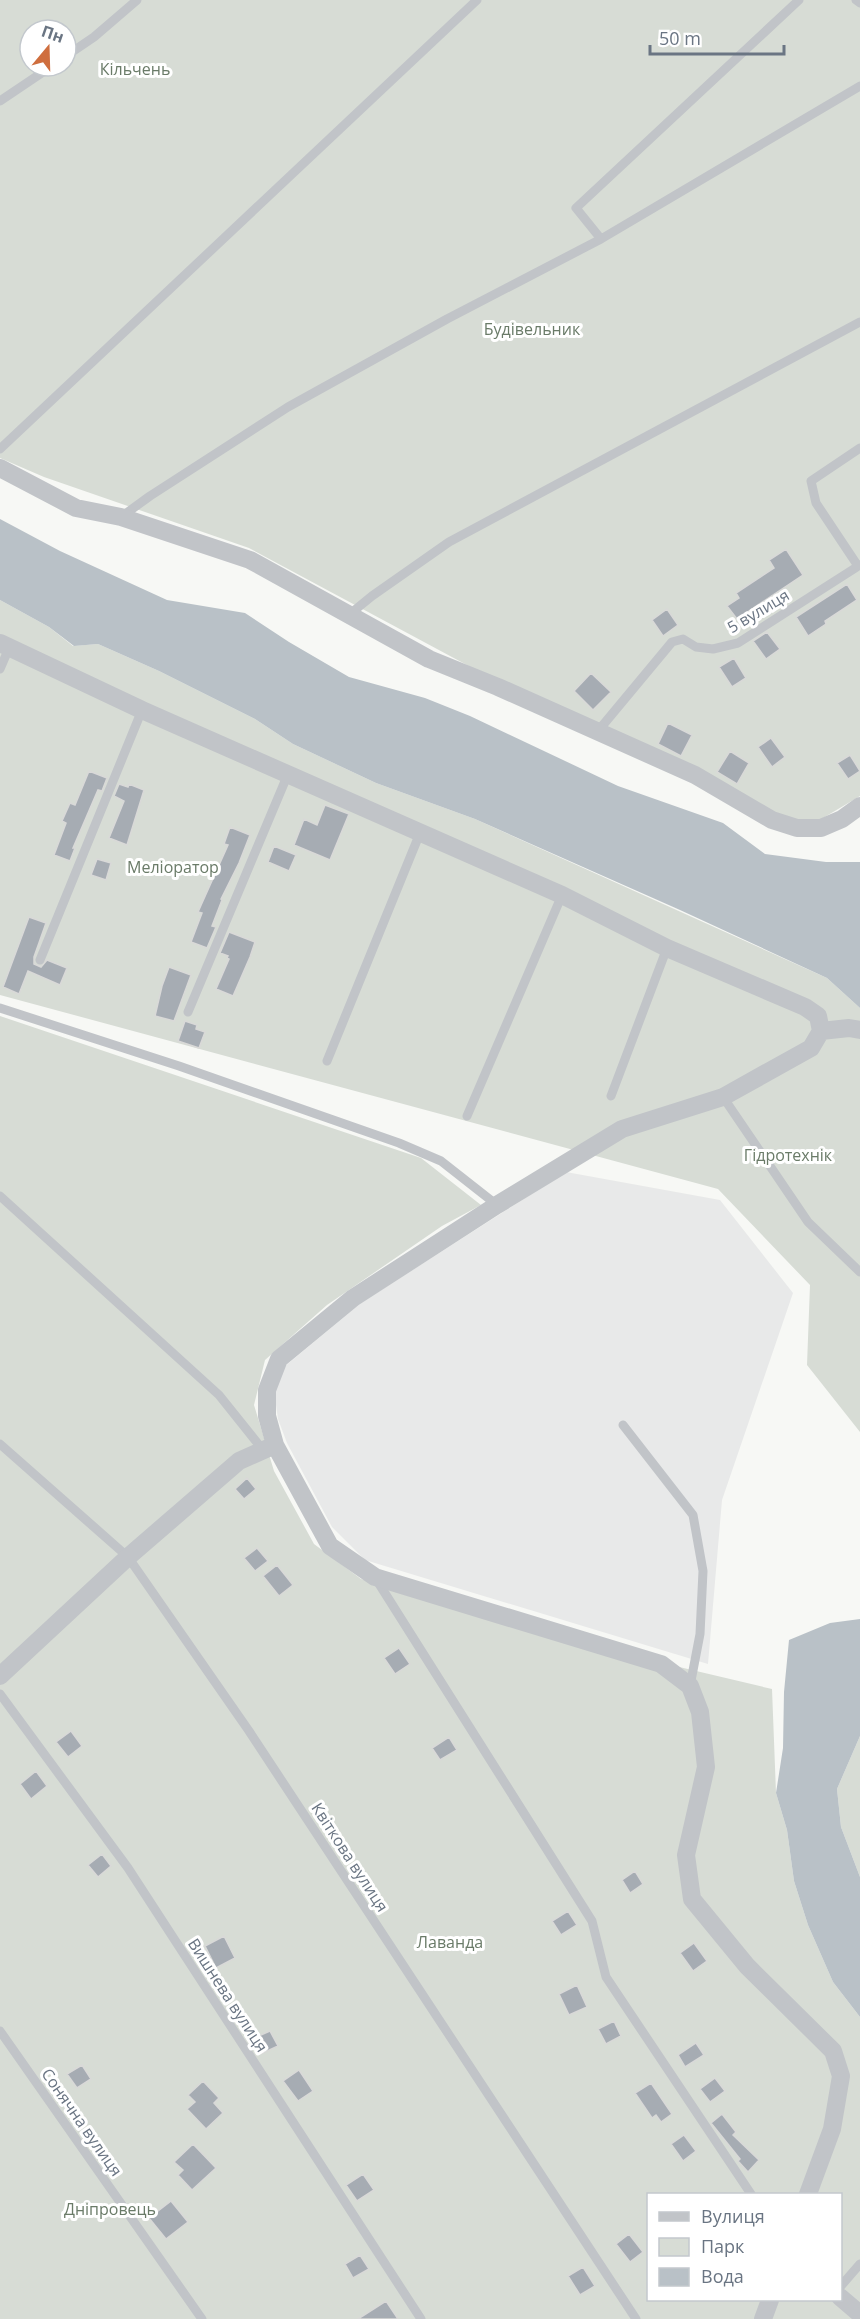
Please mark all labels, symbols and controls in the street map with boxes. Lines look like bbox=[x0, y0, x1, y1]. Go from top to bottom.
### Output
north arrow bbox=[18, 18, 78, 78]
scale bar bbox=[650, 18, 784, 56]
text: Пн bbox=[39, 20, 67, 48]
text: 50 m bbox=[659, 26, 701, 50]
park label: Кільчень bbox=[100, 58, 170, 80]
park label: Будівельник bbox=[484, 318, 581, 340]
street label: 5 вулиця bbox=[723, 584, 793, 638]
park label: Меліоратор bbox=[127, 856, 219, 878]
park label: Гідротехнік bbox=[744, 1144, 833, 1166]
street label: Квіткова вулиця bbox=[306, 1798, 394, 1916]
park label: Лаванда bbox=[417, 1931, 483, 1953]
street label: Вишнева вулиця bbox=[183, 1934, 273, 2056]
street label: Сонячна вулиця bbox=[37, 2064, 127, 2180]
legend bbox=[647, 2193, 842, 2301]
park label: Дніпровець bbox=[64, 2198, 156, 2220]
text: Вулиця bbox=[701, 2204, 765, 2228]
text: Парк bbox=[701, 2234, 745, 2258]
text: Вода bbox=[701, 2264, 744, 2288]

